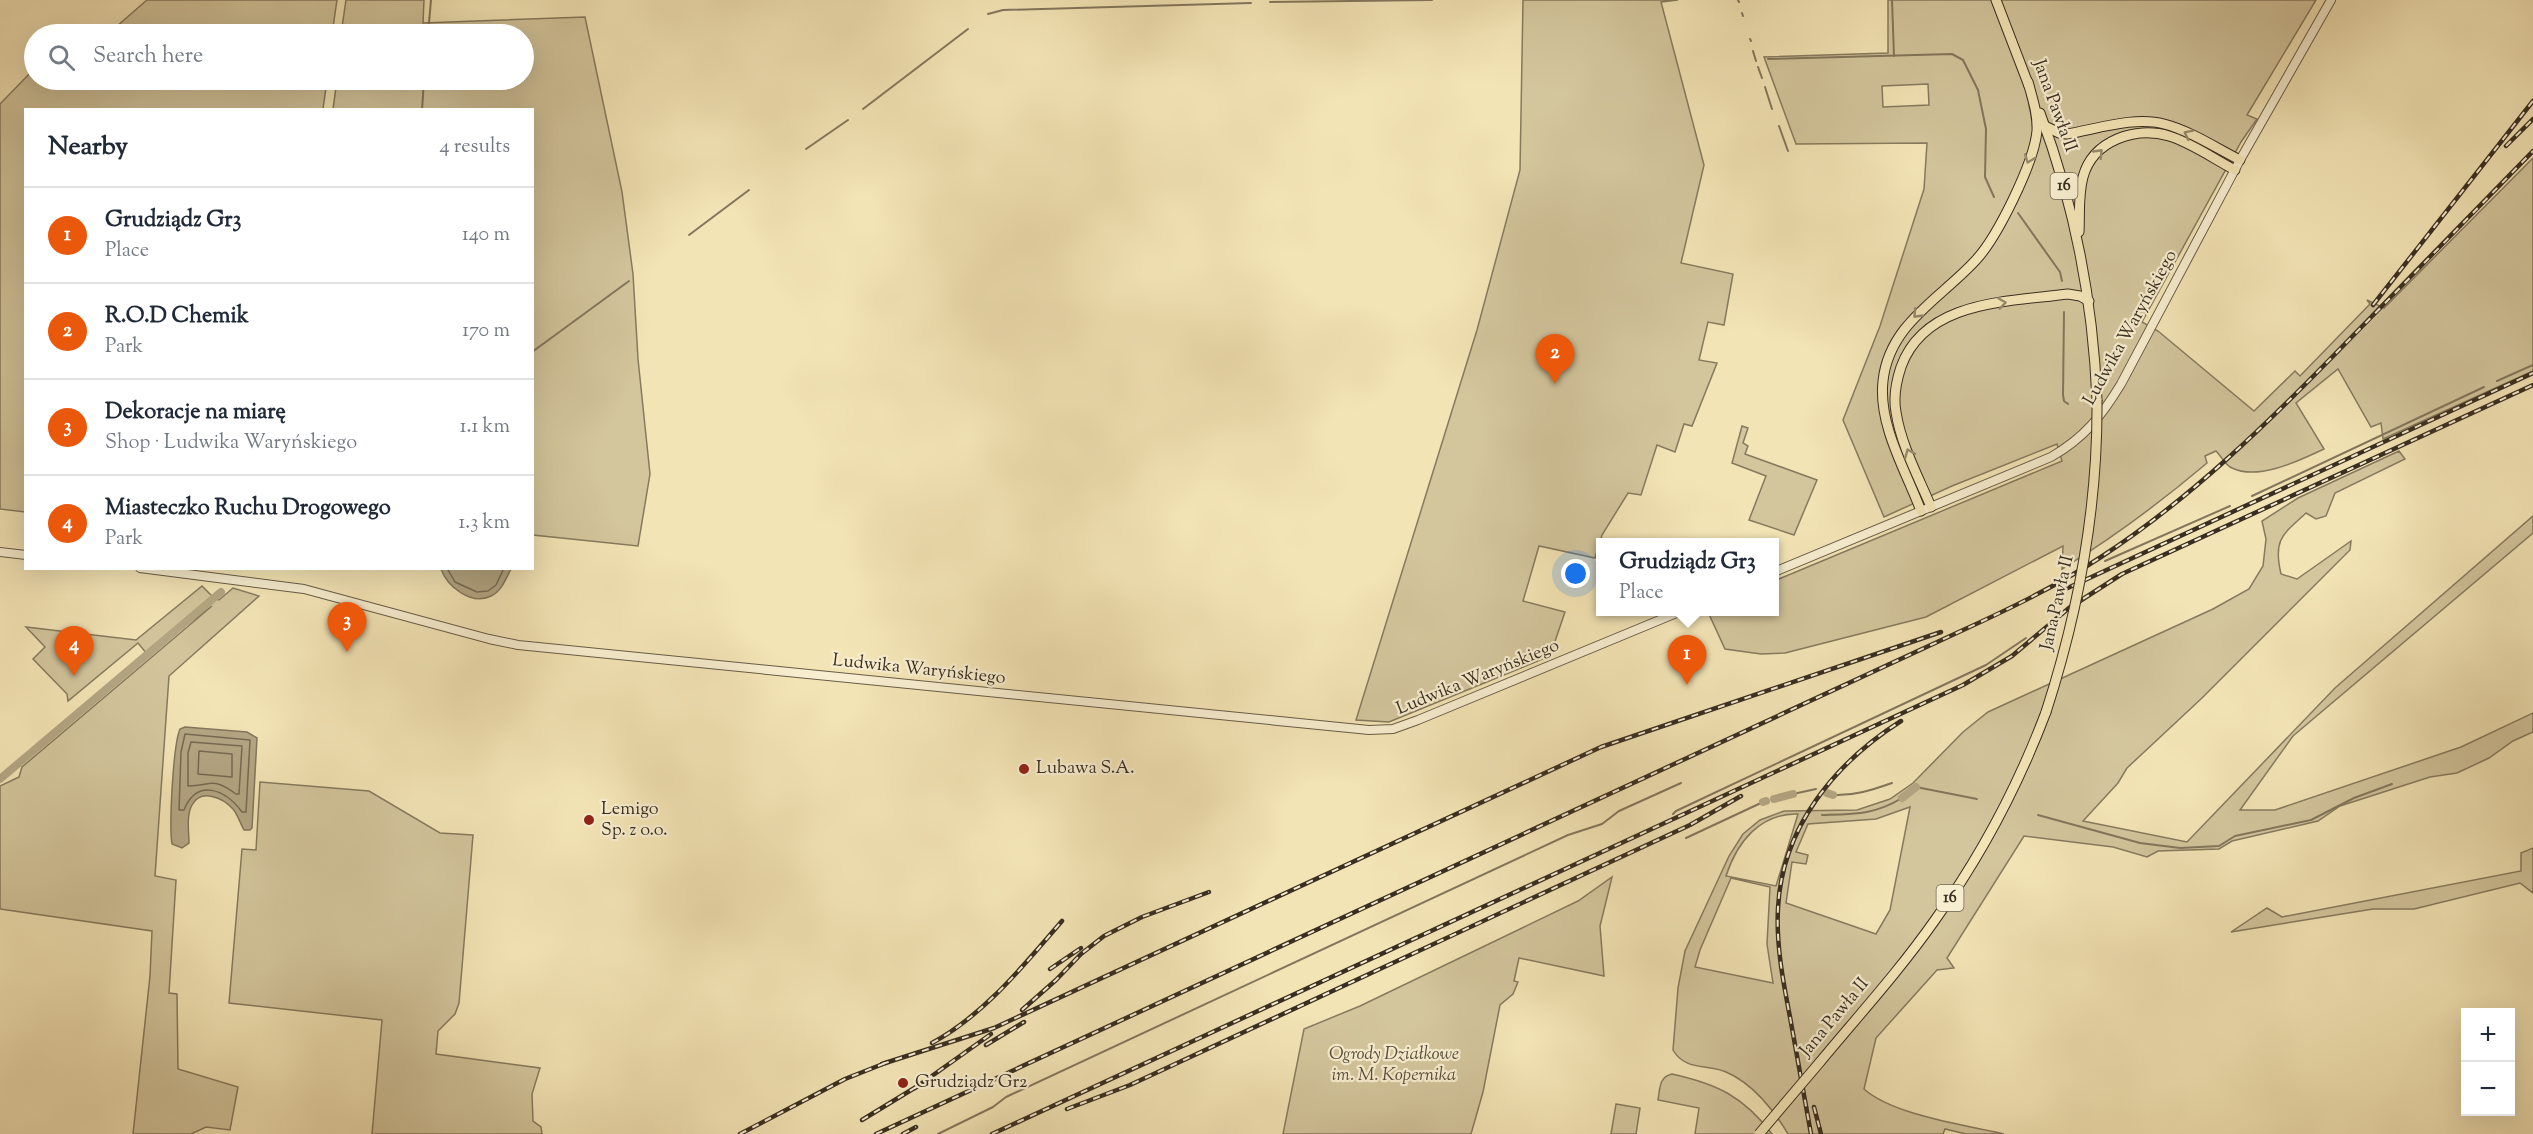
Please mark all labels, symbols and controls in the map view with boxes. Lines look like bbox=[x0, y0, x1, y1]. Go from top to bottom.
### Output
search box bbox=[24, 24, 534, 90]
icon: search bbox=[45, 41, 78, 74]
text: Search here bbox=[93, 41, 203, 73]
street label: Jana Pawła II bbox=[2025, 55, 2083, 156]
text: Nearby bbox=[48, 129, 128, 166]
one-way arrow bbox=[2184, 129, 2195, 141]
text: 4 results bbox=[439, 133, 510, 162]
one-way arrow bbox=[2091, 150, 2102, 161]
one-way arrow bbox=[2023, 153, 2036, 164]
road number: 16 bbox=[2050, 173, 2078, 199]
text: Grudziądz Gr3 bbox=[105, 205, 241, 237]
text: 1 bbox=[64, 221, 71, 250]
text: 140 m bbox=[462, 221, 510, 250]
text: Place bbox=[105, 237, 149, 266]
street label: Ludwika Waryńskiego bbox=[2077, 246, 2185, 410]
one-way arrow bbox=[1997, 298, 2007, 310]
text: R.O.D Chemik bbox=[105, 301, 249, 333]
one-way arrow bbox=[1913, 308, 1924, 318]
text: 2 bbox=[63, 317, 72, 346]
text: 170 m bbox=[462, 317, 510, 346]
text: Park bbox=[105, 333, 143, 362]
pin: 2 bbox=[1536, 334, 1574, 384]
text: Dekoracje na miarę bbox=[105, 397, 286, 429]
text: 3 bbox=[63, 413, 72, 442]
text: 1.1 km bbox=[460, 413, 510, 442]
text: Shop · Ludwika Waryńskiego bbox=[105, 429, 357, 458]
one-way arrow bbox=[1903, 448, 1916, 458]
text: Miasteczko Ruchu Drogowego bbox=[105, 493, 391, 525]
text: 4 bbox=[62, 509, 73, 538]
text: 1.3 km bbox=[458, 509, 510, 538]
text: Park bbox=[105, 525, 143, 554]
popup bbox=[1596, 538, 1779, 616]
text: Grudziądz Gr3 bbox=[1619, 547, 1756, 579]
street label: Jana Pawła II bbox=[2034, 553, 2082, 654]
your location bbox=[1561, 559, 1590, 588]
text: Place bbox=[1619, 579, 1664, 608]
pin: 3 bbox=[328, 602, 366, 652]
pin: 4 bbox=[54, 626, 94, 676]
street label: Ludwika Waryńskiego bbox=[1393, 633, 1564, 723]
pin: 1 bbox=[1668, 636, 1706, 685]
street label: Ludwika Waryńskiego bbox=[831, 648, 1007, 692]
place label: Lubawa S.A. bbox=[1036, 756, 1134, 782]
marker: Lubawa S.A. bbox=[1017, 762, 1031, 776]
place label: Lemigo Sp. z o.o. bbox=[601, 797, 668, 844]
marker: Lemigo Sp. z o.o. bbox=[582, 813, 596, 827]
road number: 16 bbox=[1936, 885, 1964, 911]
street label: Jana Pawła II bbox=[1793, 973, 1876, 1064]
map controls bbox=[2461, 1008, 2515, 1116]
button: + bbox=[2461, 1008, 2515, 1062]
park label: Ogrody Działkowe im. M. Kopernika bbox=[1329, 1042, 1459, 1089]
button: − bbox=[2461, 1062, 2515, 1116]
place label: Grudziądz Gr2 bbox=[915, 1070, 1028, 1096]
marker: Grudziądz Gr2 bbox=[896, 1076, 910, 1090]

